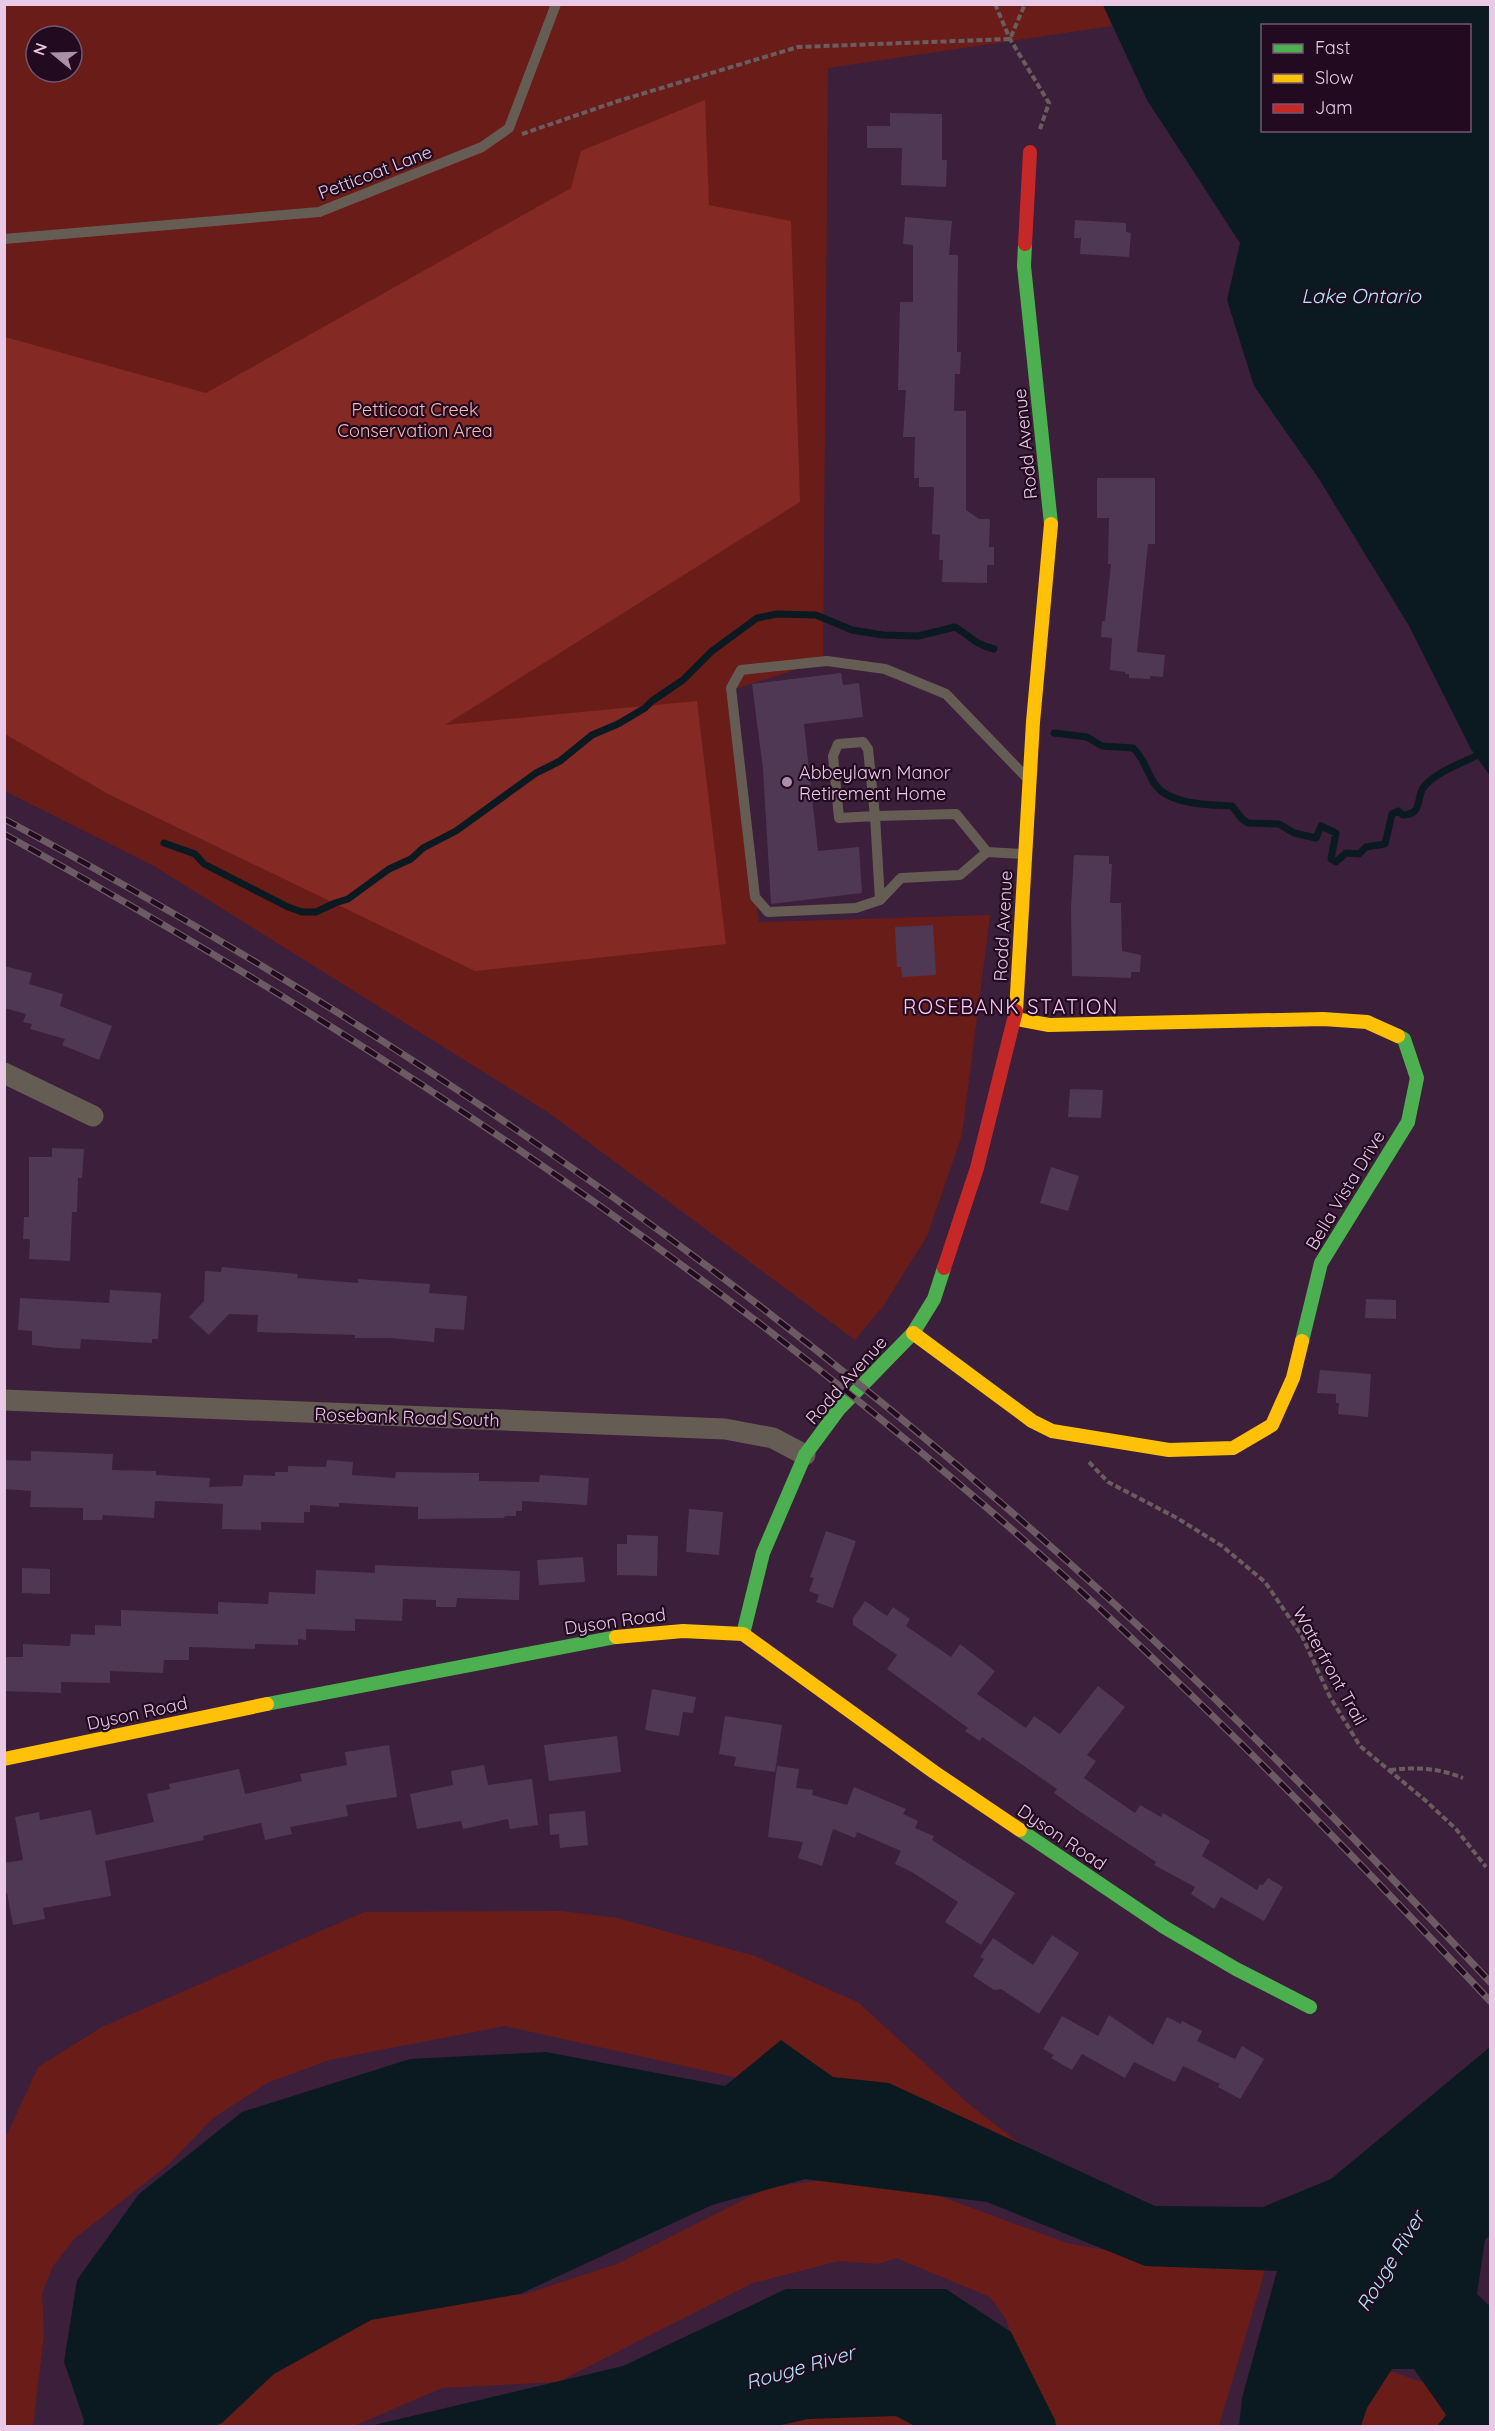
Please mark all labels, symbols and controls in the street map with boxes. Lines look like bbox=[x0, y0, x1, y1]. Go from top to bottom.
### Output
north arrow bbox=[24, 24, 84, 84]
legend bbox=[1261, 24, 1471, 132]
text: Fast bbox=[1315, 36, 1350, 59]
text: N bbox=[28, 40, 51, 58]
text: Slow bbox=[1315, 66, 1353, 89]
text: Jam bbox=[1315, 96, 1353, 119]
street label: Petticoat Lane bbox=[315, 140, 435, 204]
water label: Lake Ontario bbox=[1301, 283, 1422, 308]
street label: Rodd Avenue bbox=[1008, 388, 1042, 500]
park label: Petticoat Creek Conservation Area bbox=[337, 398, 493, 442]
place label: Abbeylawn Manor Retirement Home bbox=[799, 761, 951, 805]
marker: Abbeylawn Manor Retirement Home bbox=[780, 775, 794, 789]
street label: Rodd Avenue bbox=[989, 870, 1017, 982]
district label: ROSEBANK STATION bbox=[903, 994, 1119, 1019]
street label: Bella Vista Drive bbox=[1300, 1126, 1390, 1254]
street label: Rodd Avenue bbox=[800, 1331, 892, 1429]
street label: Rosebank Road South bbox=[314, 1402, 500, 1432]
street label: Dyson Road bbox=[563, 1602, 667, 1640]
street label: Waterfront Trail bbox=[1288, 1603, 1372, 1729]
street label: Dyson Road bbox=[85, 1691, 189, 1735]
street label: Dyson Road bbox=[1013, 1799, 1111, 1875]
water label: Rouge River bbox=[1350, 2204, 1431, 2316]
water label: Rouge River bbox=[742, 2339, 860, 2395]

